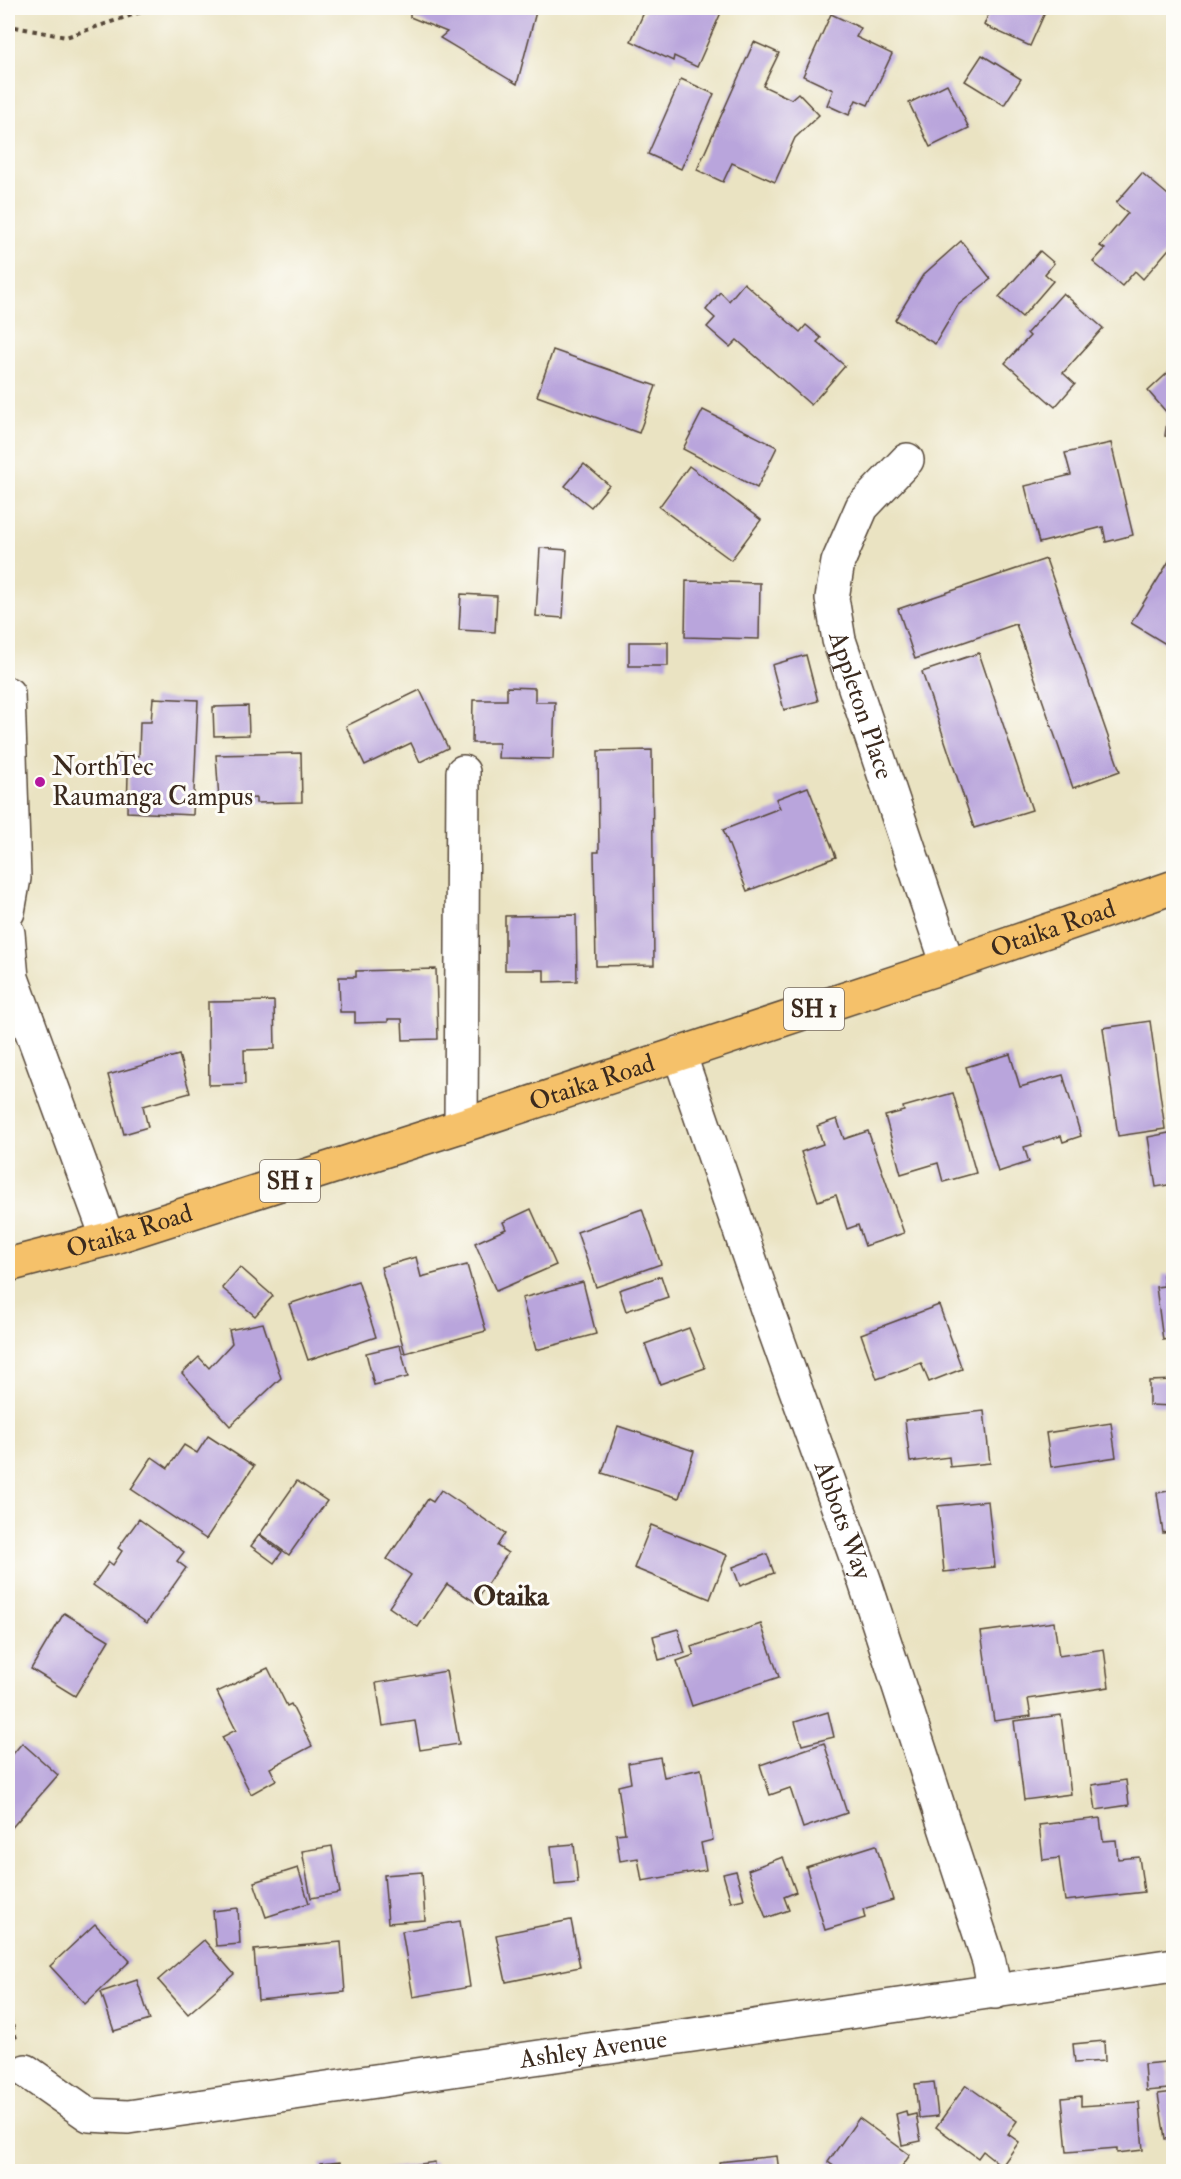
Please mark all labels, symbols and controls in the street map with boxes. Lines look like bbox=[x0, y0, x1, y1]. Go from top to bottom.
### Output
street label: Appleton Place bbox=[821, 626, 901, 783]
place label: NorthTec Raumanga Campus bbox=[52, 751, 253, 814]
marker: NorthTec Raumanga Campus bbox=[33, 775, 47, 789]
street label: Otaika Road bbox=[986, 892, 1120, 965]
road number: SH 1 bbox=[784, 988, 844, 1030]
street label: Otaika Road bbox=[525, 1047, 659, 1118]
road number: SH 1 bbox=[260, 1160, 320, 1202]
street label: Otaika Road bbox=[63, 1197, 197, 1265]
street label: Abbots Way bbox=[806, 1456, 879, 1584]
district label: Otaika bbox=[473, 1579, 550, 1614]
street label: Ashley Avenue bbox=[516, 2023, 669, 2076]

